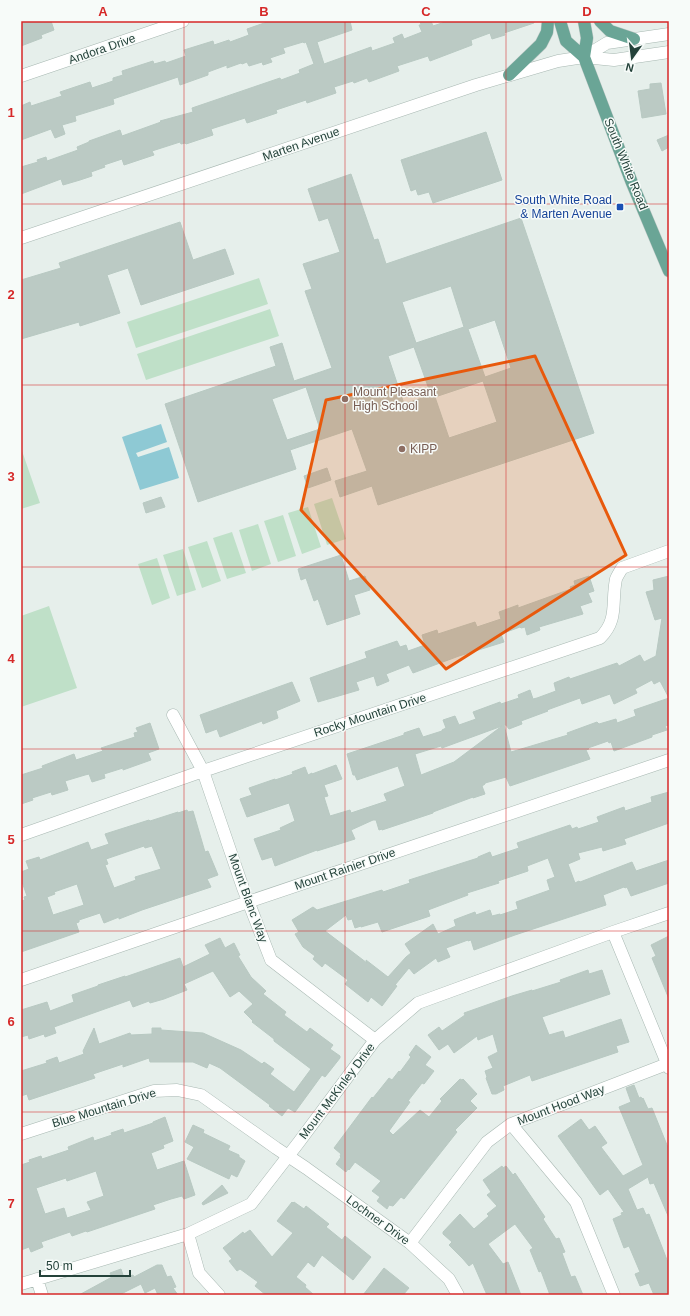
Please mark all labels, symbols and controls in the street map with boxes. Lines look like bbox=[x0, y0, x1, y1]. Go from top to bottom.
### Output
text: A bbox=[98, 4, 108, 19]
text: B bbox=[259, 4, 269, 19]
text: C bbox=[421, 4, 431, 19]
text: D bbox=[582, 4, 592, 19]
street label: Andora Drive bbox=[67, 31, 138, 67]
north arrow bbox=[612, 38, 652, 78]
text: N bbox=[624, 61, 635, 74]
text: 1 bbox=[7, 105, 15, 120]
street label: South White Road bbox=[601, 116, 651, 212]
street label: Marten Avenue bbox=[261, 124, 342, 164]
place label: South White Road & Marten Avenue bbox=[515, 193, 612, 221]
marker: South White Road & Marten Avenue bbox=[615, 202, 625, 212]
text: 2 bbox=[7, 287, 15, 302]
place label: Mount Pleasant High School bbox=[353, 385, 437, 413]
marker: Mount Pleasant High School bbox=[340, 394, 350, 404]
place label: KIPP bbox=[410, 442, 437, 456]
marker: KIPP bbox=[397, 444, 407, 454]
text: 3 bbox=[7, 469, 15, 484]
text: 4 bbox=[7, 651, 15, 666]
street label: Rocky Mountain Drive bbox=[312, 690, 428, 740]
text: 5 bbox=[7, 832, 15, 847]
street label: Mount Rainier Drive bbox=[293, 845, 398, 893]
street label: Mount Blanc Way bbox=[225, 852, 271, 944]
text: 6 bbox=[7, 1014, 15, 1029]
street label: Mount McKinley Drive bbox=[296, 1040, 378, 1142]
street label: Mount Hood Way bbox=[515, 1082, 607, 1128]
street label: Blue Mountain Drive bbox=[50, 1085, 158, 1130]
street label: Lochner Drive bbox=[344, 1192, 413, 1248]
text: 7 bbox=[7, 1196, 15, 1211]
scale bar bbox=[40, 1252, 130, 1278]
text: 50 m bbox=[46, 1259, 73, 1273]

